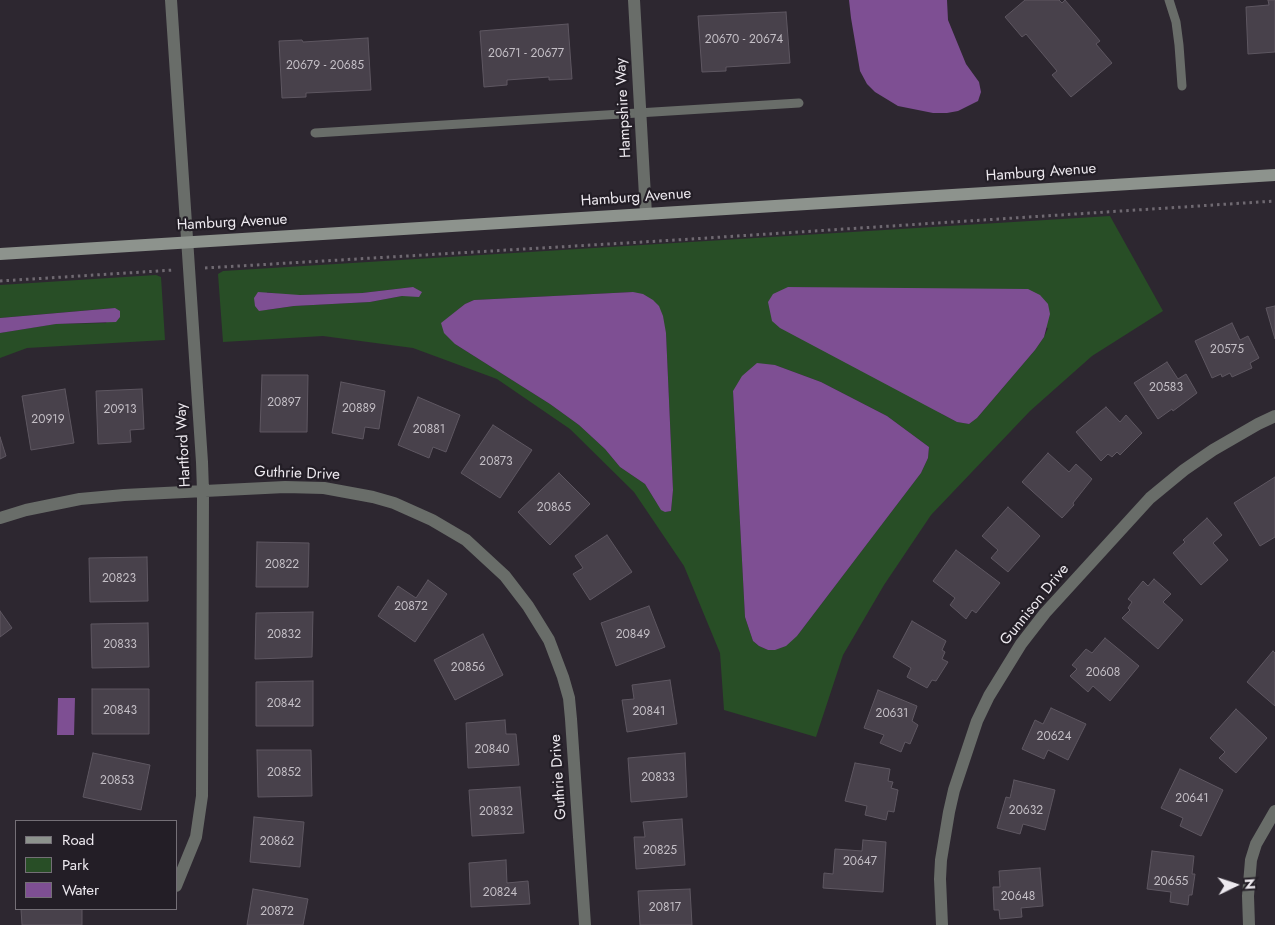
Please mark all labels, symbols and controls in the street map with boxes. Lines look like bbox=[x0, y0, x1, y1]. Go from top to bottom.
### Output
house number: 20670 - 20674 bbox=[705, 33, 783, 47]
house number: 20671 - 20677 bbox=[488, 47, 564, 61]
street label: Hampshire Way bbox=[612, 57, 636, 159]
house number: 20679 - 20685 bbox=[286, 59, 364, 73]
street label: Hamburg Avenue bbox=[985, 160, 1097, 186]
street label: Hamburg Avenue bbox=[580, 185, 692, 211]
street label: Hamburg Avenue bbox=[176, 211, 288, 235]
house number: 20575 bbox=[1210, 343, 1244, 357]
house number: 20583 bbox=[1149, 381, 1183, 395]
house number: 20897 bbox=[267, 396, 301, 410]
street label: Hartford Way bbox=[173, 402, 195, 488]
house number: 20889 bbox=[342, 402, 376, 416]
house number: 20913 bbox=[104, 403, 136, 417]
house number: 20919 bbox=[31, 413, 65, 427]
house number: 20881 bbox=[413, 423, 445, 437]
house number: 20873 bbox=[479, 455, 513, 469]
street label: Guthrie Drive bbox=[254, 464, 340, 484]
house number: 20865 bbox=[537, 501, 571, 515]
house number: 20822 bbox=[265, 558, 299, 572]
street label: Gunnison Drive bbox=[997, 561, 1073, 649]
house number: 20823 bbox=[102, 572, 136, 586]
house number: 20872 bbox=[394, 600, 428, 614]
house number: 20832 bbox=[267, 628, 301, 642]
house number: 20849 bbox=[616, 628, 650, 642]
house number: 20833 bbox=[103, 638, 137, 652]
house number: 20856 bbox=[451, 661, 485, 675]
house number: 20608 bbox=[1086, 666, 1120, 680]
house number: 20842 bbox=[267, 697, 301, 711]
house number: 20843 bbox=[103, 704, 137, 718]
house number: 20841 bbox=[633, 705, 665, 719]
house number: 20631 bbox=[876, 707, 908, 721]
house number: 20624 bbox=[1037, 730, 1071, 744]
street label: Guthrie Drive bbox=[547, 734, 571, 820]
house number: 20840 bbox=[475, 743, 509, 757]
house number: 20852 bbox=[267, 766, 301, 780]
house number: 20833 bbox=[641, 771, 675, 785]
house number: 20853 bbox=[100, 774, 134, 788]
house number: 20641 bbox=[1175, 792, 1209, 806]
house number: 20632 bbox=[1009, 804, 1043, 818]
house number: 20832 bbox=[479, 805, 513, 819]
legend bbox=[15, 820, 178, 910]
text: Road bbox=[62, 829, 94, 851]
house number: 20862 bbox=[260, 835, 294, 849]
house number: 20825 bbox=[643, 844, 677, 858]
text: Park bbox=[62, 854, 89, 876]
house number: 20647 bbox=[843, 855, 877, 869]
north arrow bbox=[1210, 860, 1260, 910]
house number: 20655 bbox=[1154, 875, 1188, 889]
text: N bbox=[1240, 878, 1260, 890]
text: Water bbox=[62, 879, 99, 901]
house number: 20824 bbox=[483, 886, 517, 900]
house number: 20648 bbox=[1001, 890, 1035, 904]
house number: 20817 bbox=[649, 901, 681, 915]
house number: 20872 bbox=[260, 905, 294, 919]

